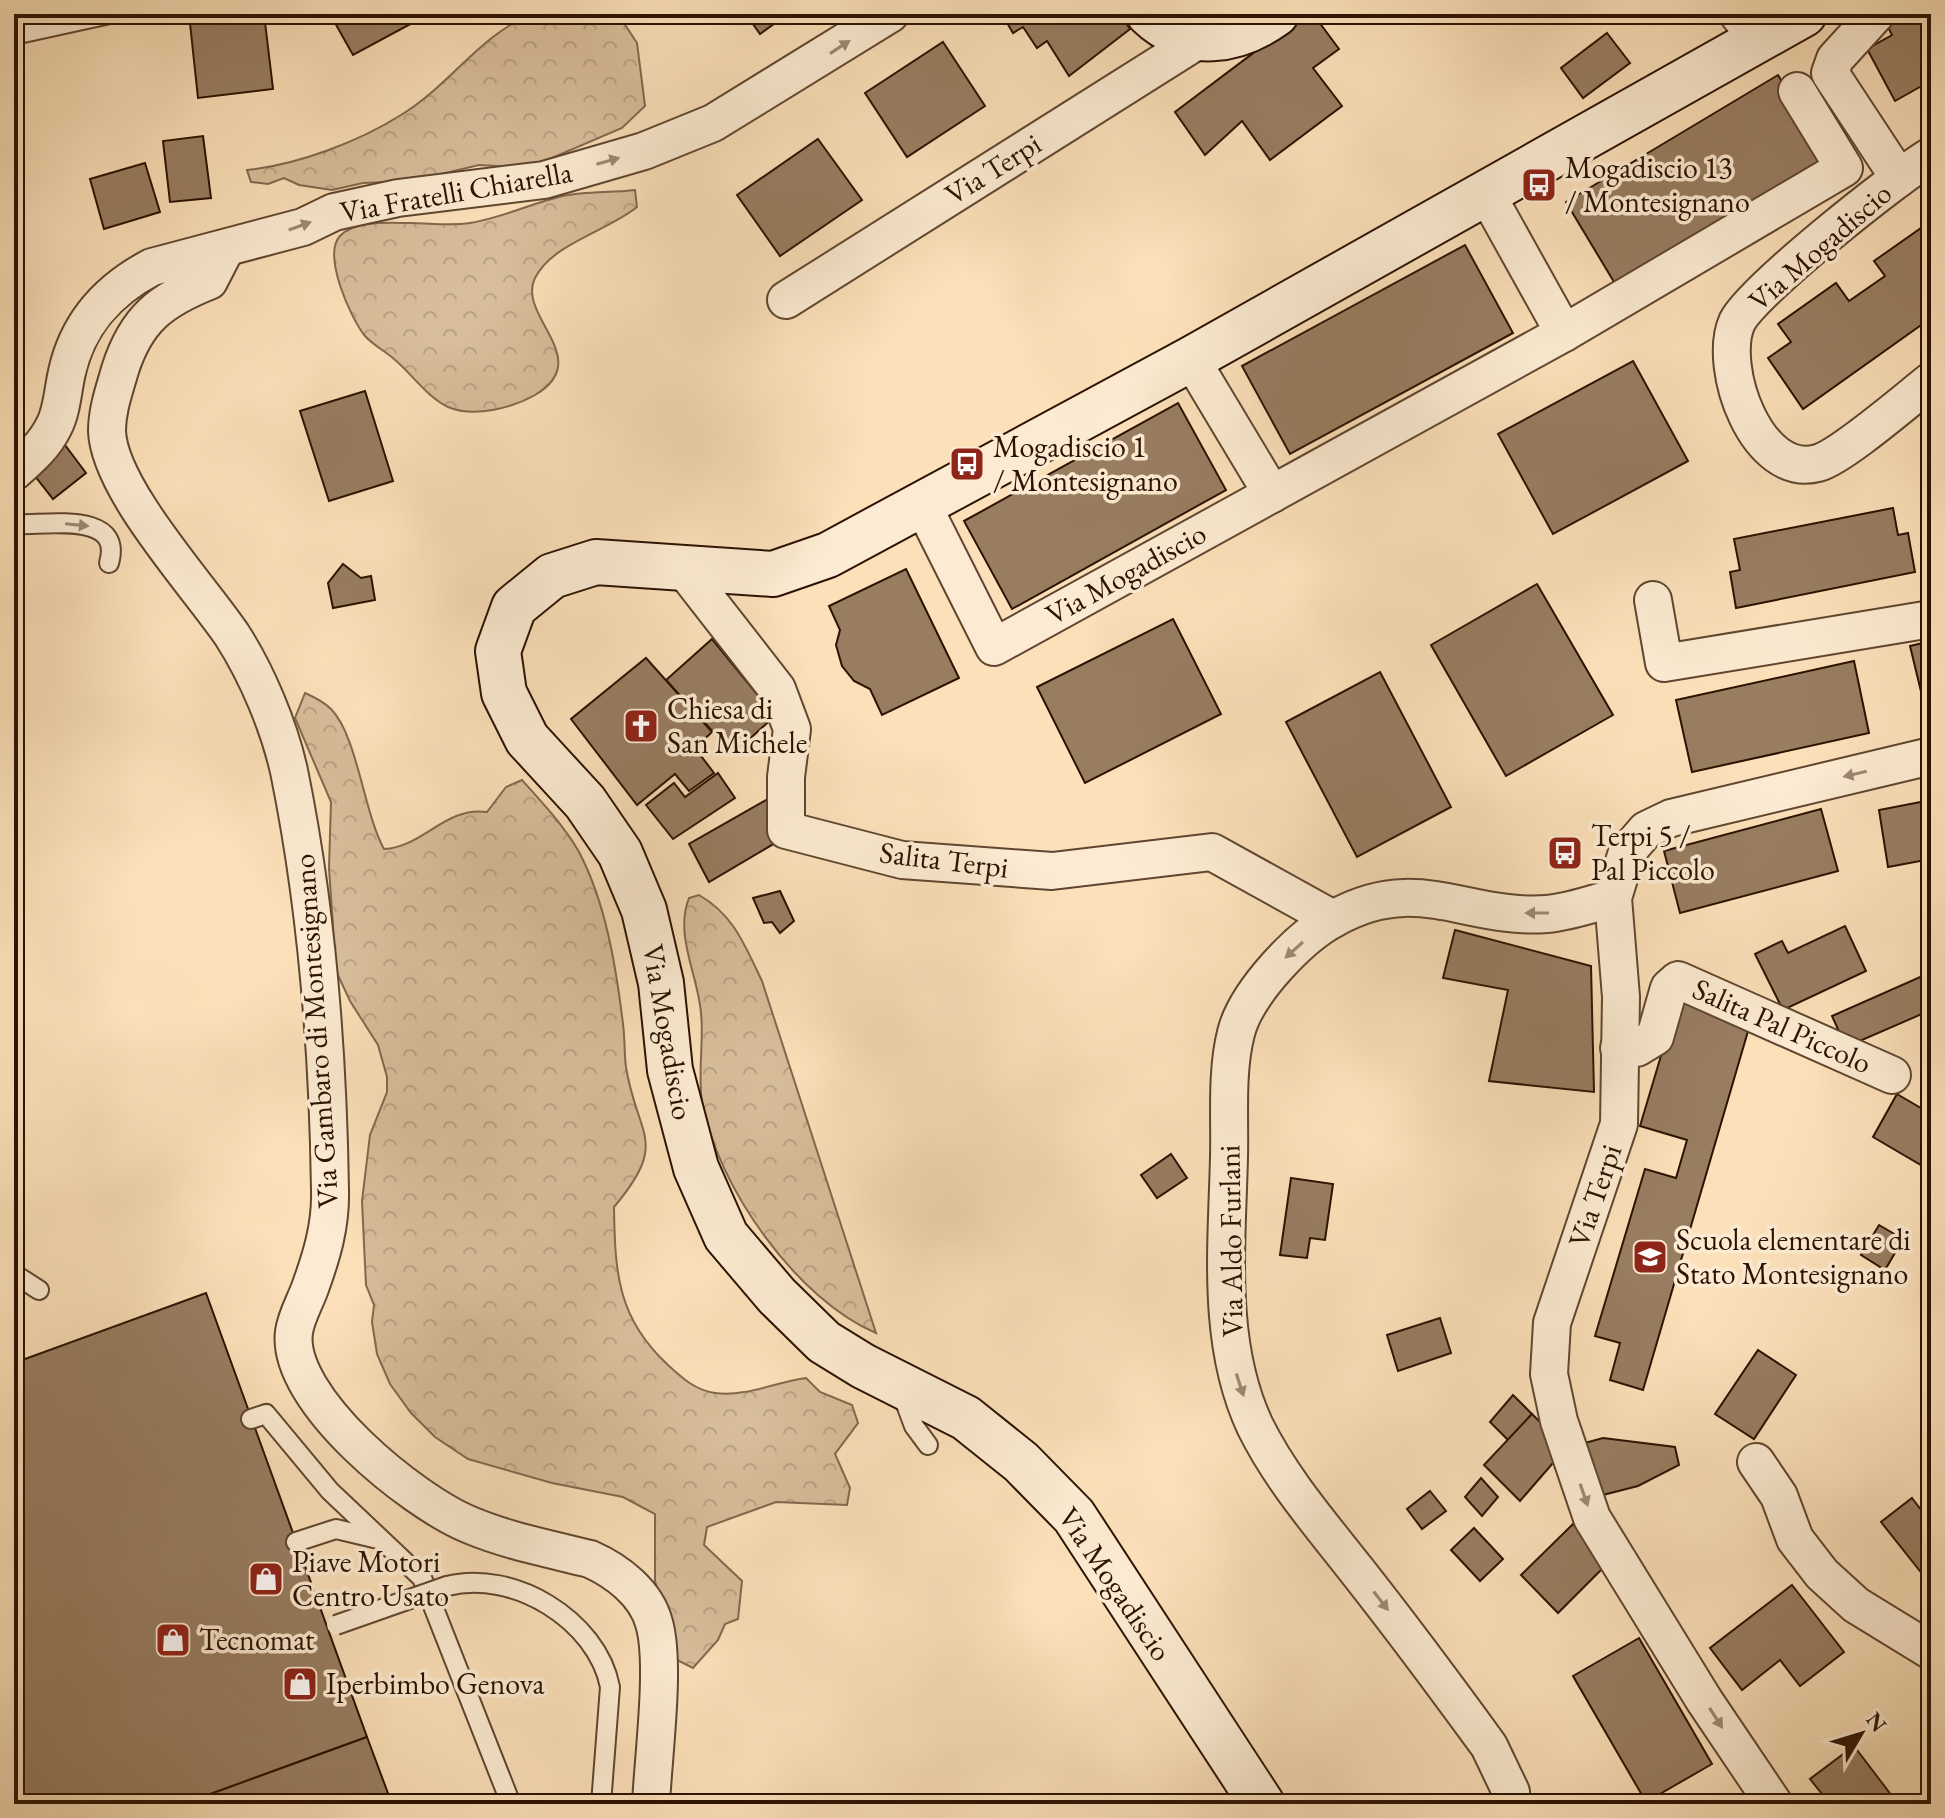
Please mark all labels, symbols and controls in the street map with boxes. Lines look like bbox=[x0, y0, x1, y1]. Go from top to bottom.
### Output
one-way arrow bbox=[829, 39, 850, 54]
street label: Via Terpi bbox=[937, 124, 1048, 213]
place label: Mogadiscio 13 / Montesignano bbox=[1565, 148, 1750, 221]
street label: Via Fratelli Chiarella bbox=[337, 152, 575, 231]
one-way arrow bbox=[596, 155, 621, 167]
bus stop icon: Mogadiscio 13 / Montesignano bbox=[1520, 166, 1558, 204]
street label: Via Mogadiscio bbox=[1740, 174, 1900, 320]
one-way arrow bbox=[289, 220, 313, 232]
place label: Mogadiscio 1 / Montesignano bbox=[993, 427, 1178, 500]
bus stop icon: Mogadiscio 1 / Montesignano bbox=[948, 445, 986, 483]
street label: Via Mogadiscio bbox=[1039, 513, 1213, 634]
one-way arrow bbox=[64, 519, 89, 532]
place label: Chiesa di San Michele bbox=[667, 689, 807, 762]
church icon: Chiesa di San Michele bbox=[622, 707, 660, 745]
one-way arrow bbox=[1842, 768, 1867, 781]
place label: Terpi 5 / Pal Piccolo bbox=[1591, 816, 1715, 889]
street label: Salita Terpi bbox=[877, 832, 1011, 887]
bus stop icon: Terpi 5 / Pal Piccolo bbox=[1546, 834, 1584, 872]
street label: Via Gambaro di Montesignano bbox=[284, 853, 347, 1210]
one-way arrow bbox=[1524, 907, 1549, 919]
street label: Via Mogadiscio bbox=[634, 941, 703, 1123]
one-way arrow bbox=[1284, 941, 1304, 959]
street label: Salita Pal Piccolo bbox=[1687, 969, 1878, 1082]
street label: Via Terpi bbox=[1559, 1139, 1630, 1253]
street label: Via Aldo Furlani bbox=[1209, 1144, 1252, 1338]
place label: Scuola elementare di Stato Montesignano bbox=[1676, 1220, 1911, 1293]
school or university icon: Scuola elementare di Stato Montesignano bbox=[1631, 1238, 1669, 1276]
one-way arrow bbox=[1234, 1373, 1246, 1397]
one-way arrow bbox=[1579, 1483, 1591, 1507]
street label: Via Mogadiscio bbox=[1050, 1499, 1181, 1668]
place label: Piave Motori Centro Usato bbox=[292, 1542, 449, 1615]
shop icon: Piave Motori Centro Usato bbox=[247, 1560, 285, 1598]
one-way arrow bbox=[1373, 1591, 1389, 1611]
place label: Tecnomat bbox=[199, 1620, 315, 1659]
shop icon: Tecnomat bbox=[154, 1621, 192, 1659]
place label: Iperbimbo Genova bbox=[326, 1664, 544, 1703]
shop icon: Iperbimbo Genova bbox=[281, 1665, 319, 1703]
north arrow bbox=[1821, 1694, 1901, 1774]
text: N bbox=[1859, 1706, 1893, 1738]
one-way arrow bbox=[1708, 1708, 1723, 1729]

